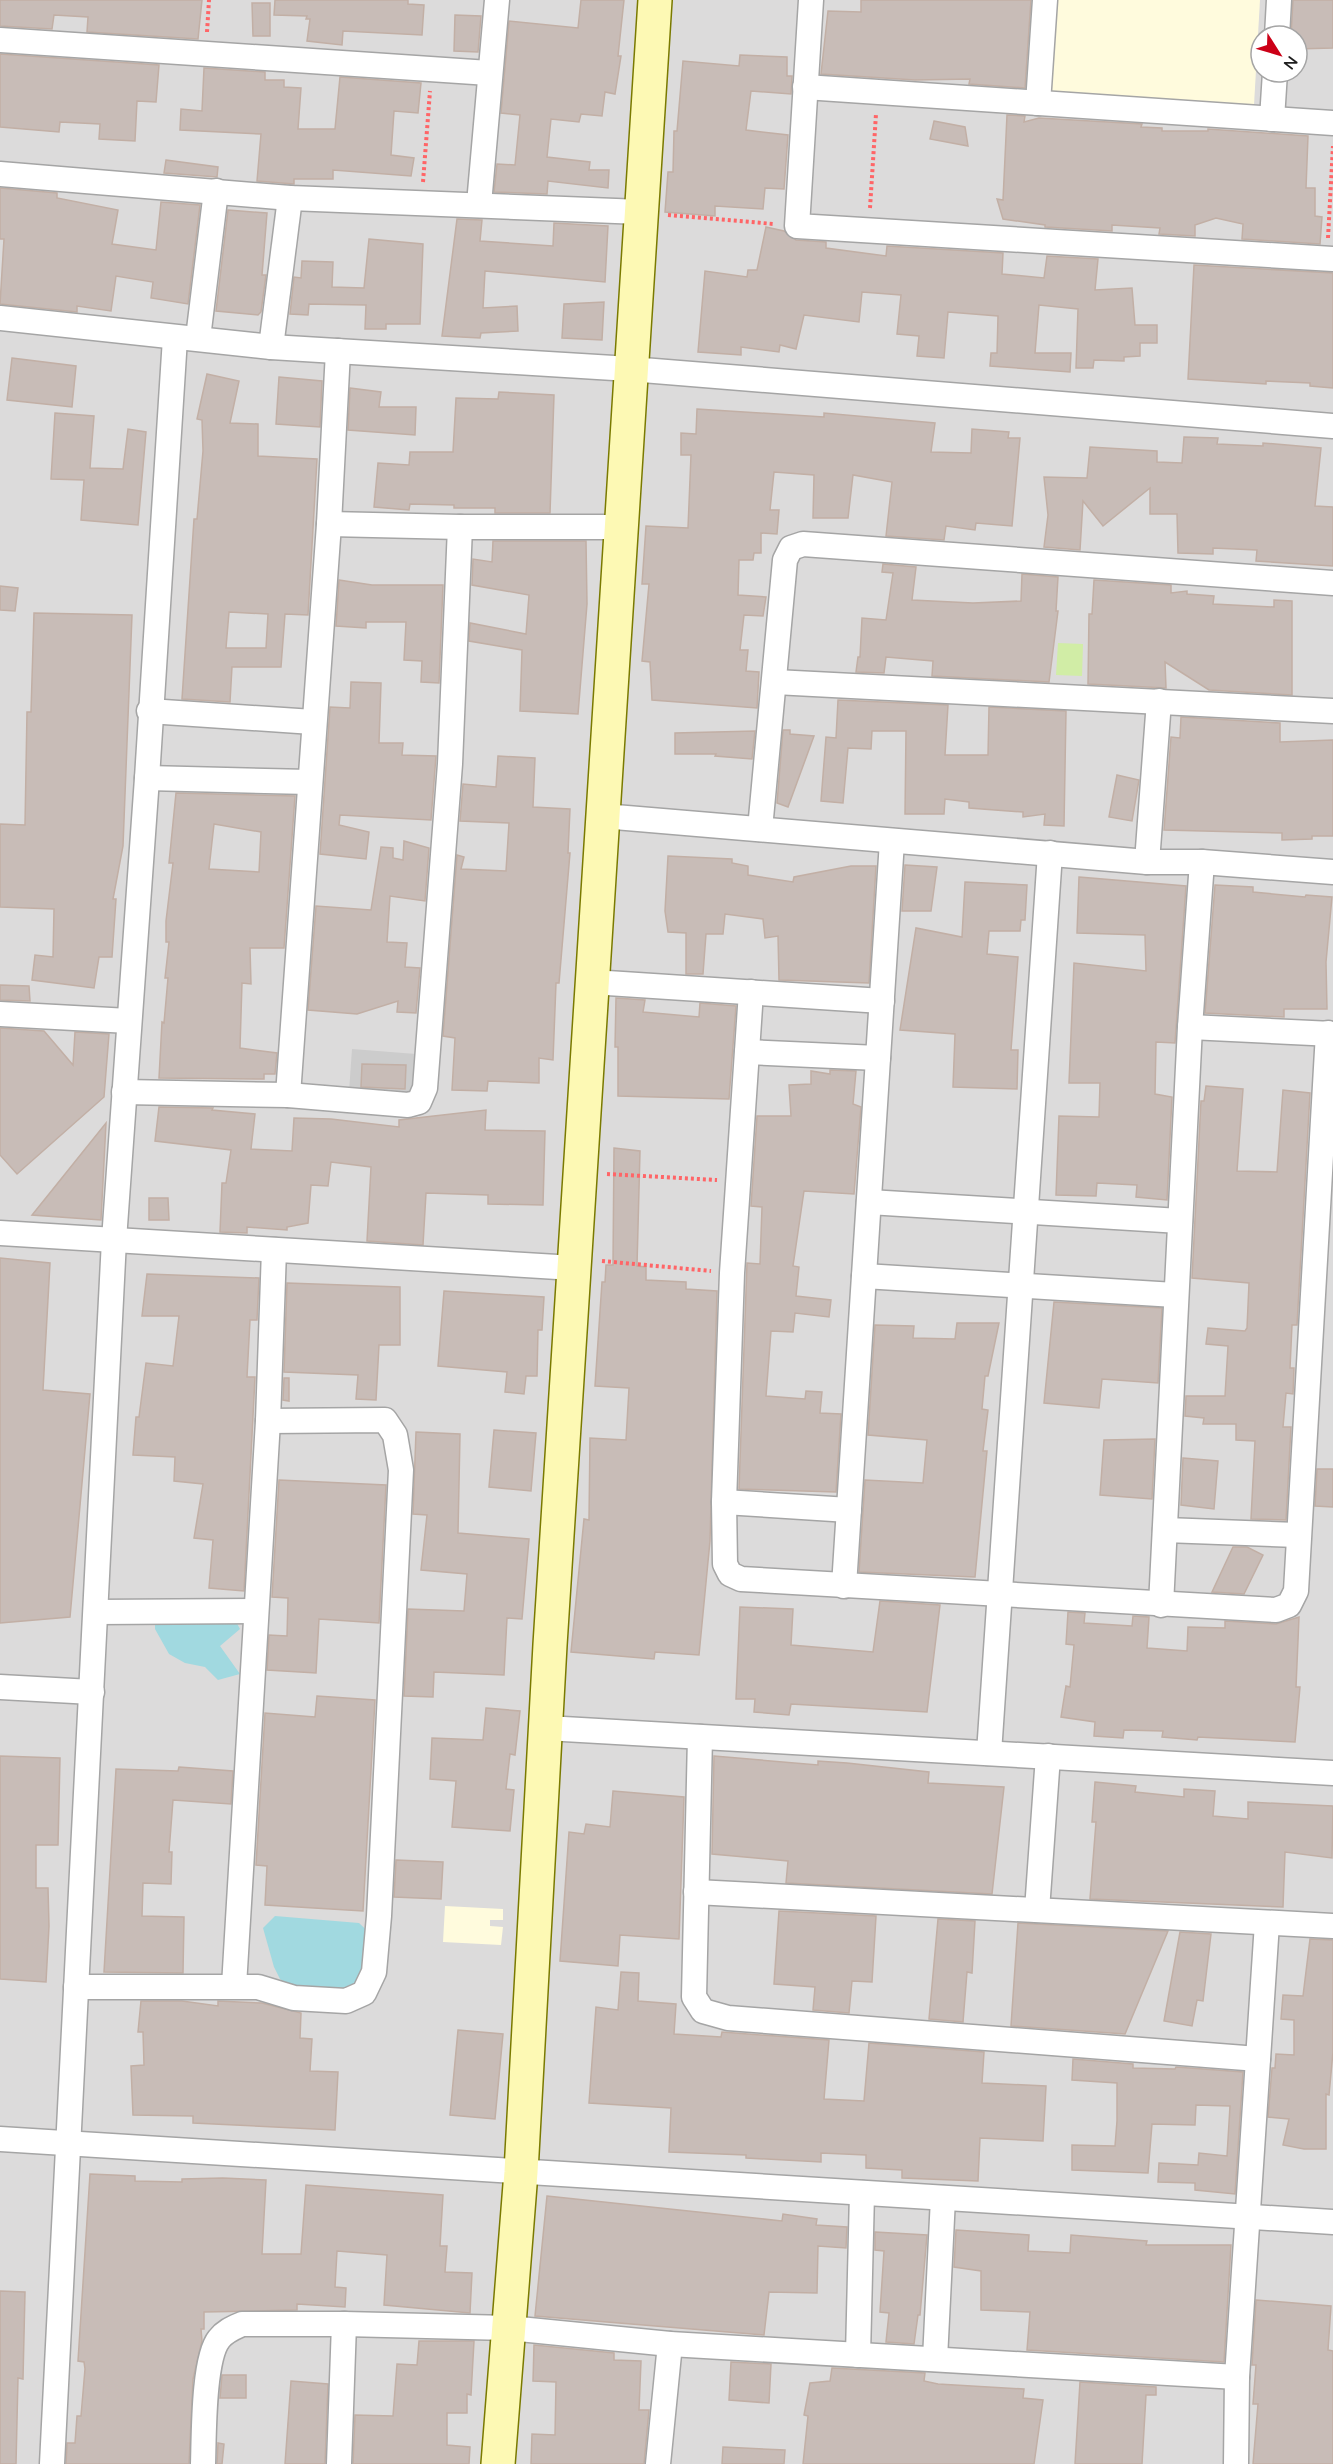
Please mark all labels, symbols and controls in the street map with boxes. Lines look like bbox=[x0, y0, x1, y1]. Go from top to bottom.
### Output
north arrow bbox=[1249, 24, 1309, 84]
text: N bbox=[1279, 52, 1303, 74]

